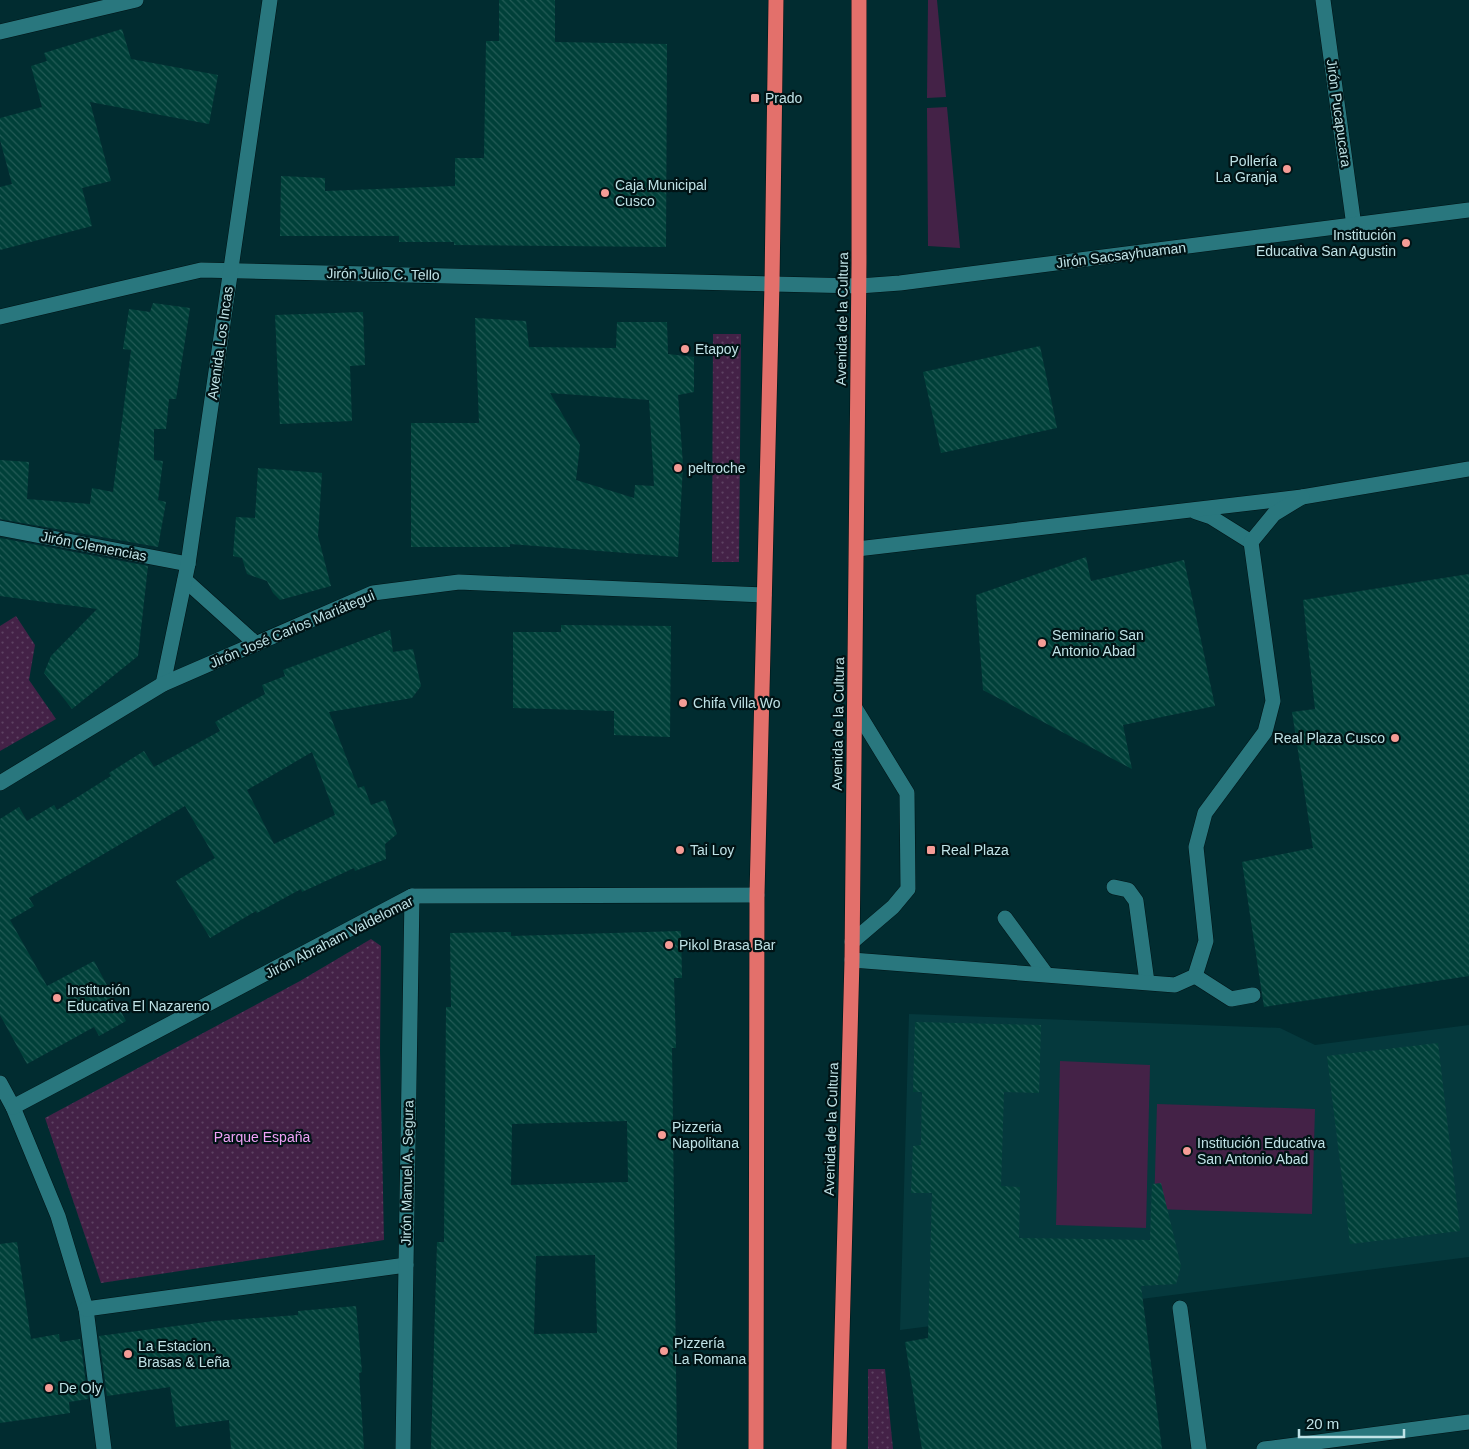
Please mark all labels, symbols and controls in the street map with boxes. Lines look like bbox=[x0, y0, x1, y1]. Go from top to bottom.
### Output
street label: Jirón Pucapucara bbox=[1323, 58, 1355, 168]
place label: Prado bbox=[765, 90, 803, 106]
marker: Prado bbox=[749, 92, 761, 104]
place label: Pollería La Granja bbox=[1216, 153, 1277, 185]
marker: Pollería La Granja bbox=[1281, 163, 1293, 175]
place label: Caja Municipal Cusco bbox=[615, 177, 707, 209]
marker: Caja Municipal Cusco bbox=[599, 187, 611, 199]
place label: Institución Educativa San Agustin bbox=[1256, 227, 1396, 259]
marker: Institución Educativa San Agustin bbox=[1400, 237, 1412, 249]
street label: Jirón Sacsayhuaman bbox=[1055, 239, 1187, 271]
street label: Avenida de la Cultura bbox=[833, 252, 851, 386]
street label: Jirón Julio C. Tello bbox=[326, 265, 440, 283]
street label: Avenida Los Incas bbox=[204, 285, 236, 401]
place label: Etapoy bbox=[695, 341, 739, 357]
marker: Etapoy bbox=[679, 343, 691, 355]
place label: peltroche bbox=[688, 460, 746, 476]
marker: peltroche bbox=[672, 462, 684, 474]
street label: Jirón Clemencias bbox=[40, 528, 148, 564]
street label: Jirón José Carlos Mariátegui bbox=[207, 587, 377, 671]
place label: Seminario San Antonio Abad bbox=[1052, 627, 1144, 659]
marker: Seminario San Antonio Abad bbox=[1036, 637, 1048, 649]
street label: Avenida de la Cultura bbox=[829, 657, 847, 791]
place label: Chifa Villa Wo bbox=[693, 695, 781, 711]
marker: Chifa Villa Wo bbox=[677, 697, 689, 709]
place label: Real Plaza Cusco bbox=[1274, 730, 1385, 746]
marker: Real Plaza Cusco bbox=[1389, 732, 1401, 744]
place label: Tai Loy bbox=[690, 842, 734, 858]
place label: Real Plaza bbox=[941, 842, 1009, 858]
marker: Tai Loy bbox=[674, 844, 686, 856]
marker: Real Plaza bbox=[925, 844, 937, 856]
street label: Jirón Abraham Valdelomar bbox=[262, 893, 416, 981]
place label: Pikol Brasa Bar bbox=[679, 937, 776, 953]
marker: Pikol Brasa Bar bbox=[663, 939, 675, 951]
place label: Institución Educativa El Nazareno bbox=[67, 982, 210, 1014]
marker: Institución Educativa El Nazareno bbox=[51, 992, 63, 1004]
street label: Avenida de la Cultura bbox=[821, 1062, 841, 1196]
street label: Jirón Manuel A. Segura bbox=[398, 1100, 416, 1246]
place label: Pizzeria Napolitana bbox=[672, 1119, 739, 1151]
park label: Parque España bbox=[214, 1129, 310, 1145]
marker: Pizzeria Napolitana bbox=[656, 1129, 668, 1141]
place label: Institución Educativa San Antonio Abad bbox=[1197, 1135, 1326, 1167]
marker: Institución Educativa San Antonio Abad bbox=[1181, 1145, 1193, 1157]
place label: Pizzería La Romana bbox=[674, 1335, 747, 1367]
place label: La Estacion. Brasas & Leña bbox=[138, 1338, 230, 1370]
marker: Pizzería La Romana bbox=[658, 1345, 670, 1357]
marker: La Estacion. Brasas & Leña bbox=[122, 1348, 134, 1360]
place label: De Oly bbox=[59, 1380, 102, 1396]
marker: De Oly bbox=[43, 1382, 55, 1394]
scale bar bbox=[1299, 1406, 1404, 1438]
text: 20 m bbox=[1306, 1415, 1339, 1432]

